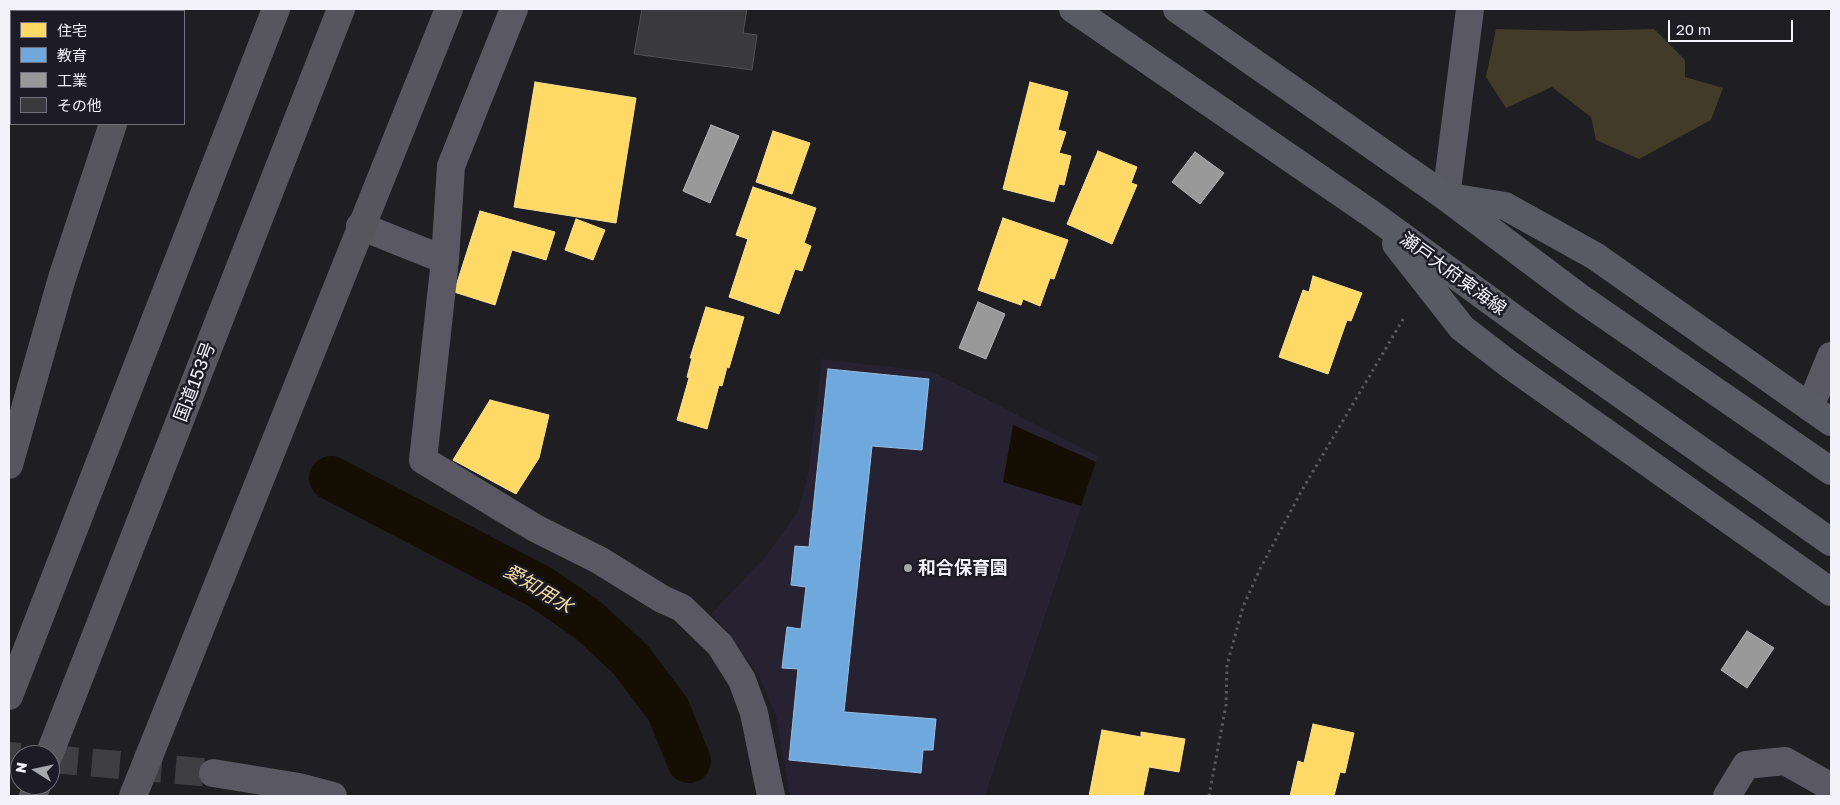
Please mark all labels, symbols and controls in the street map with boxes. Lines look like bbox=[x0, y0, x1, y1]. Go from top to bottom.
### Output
legend bbox=[10, 10, 185, 125]
scale bar bbox=[1670, 10, 1795, 42]
text: 20 m bbox=[1676, 20, 1711, 38]
text: 住宅 bbox=[57, 21, 87, 39]
text: 教育 bbox=[57, 46, 87, 64]
text: 工業 bbox=[57, 71, 87, 89]
text: その他 bbox=[57, 96, 102, 114]
street label: 瀬戸大府東海線 bbox=[1396, 228, 1510, 320]
street label: 国道153号 bbox=[170, 339, 220, 425]
place label: 和合保育園 bbox=[918, 557, 1008, 579]
water label: 愛知用水 bbox=[500, 560, 576, 618]
marker: 和合保育園 bbox=[902, 562, 914, 574]
north arrow bbox=[10, 745, 60, 795]
text: N bbox=[11, 761, 30, 774]

